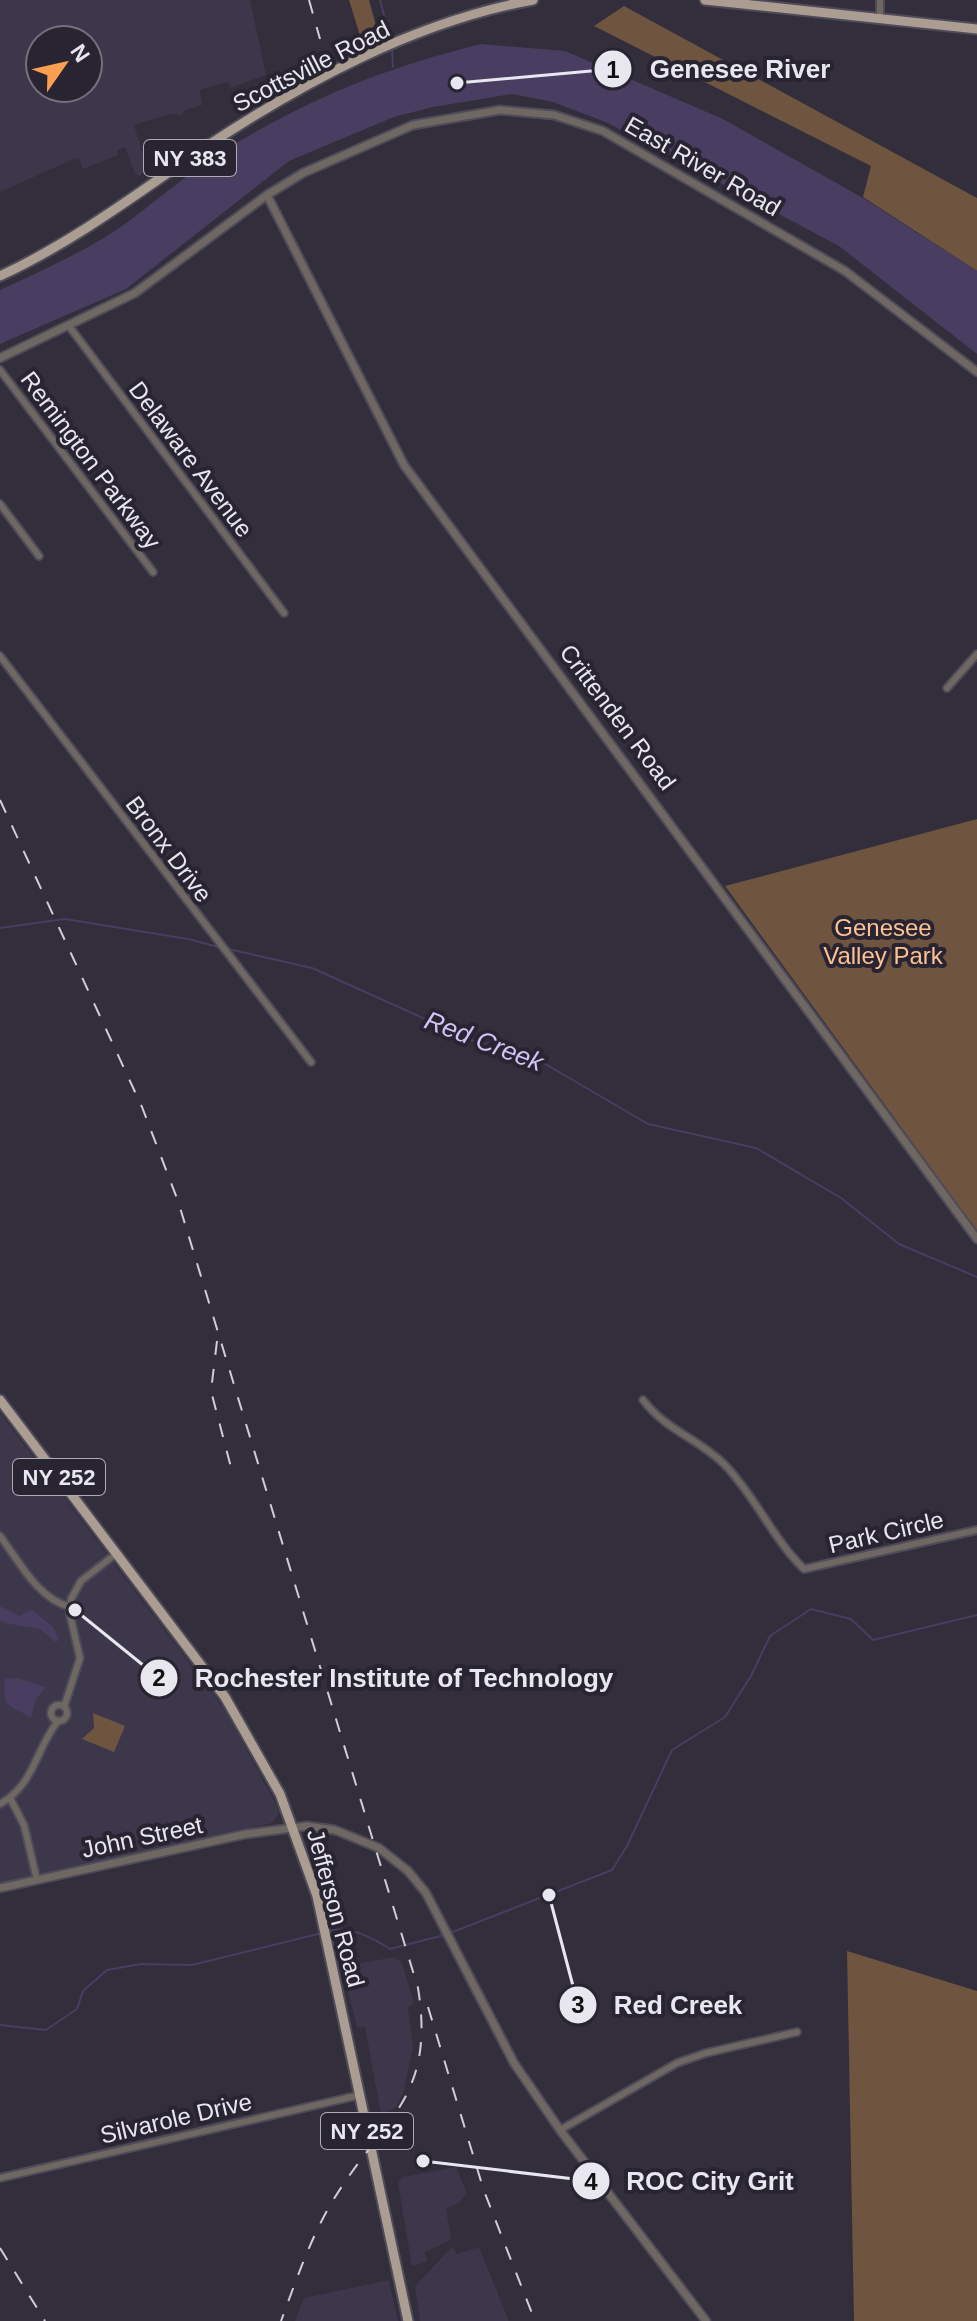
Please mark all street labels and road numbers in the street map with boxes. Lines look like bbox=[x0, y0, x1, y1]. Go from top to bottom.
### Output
street label: Scottsville Road bbox=[228, 15, 394, 117]
street label: East River Road bbox=[621, 111, 785, 221]
road number: NY 383 bbox=[144, 140, 236, 176]
street label: Remington Parkway bbox=[16, 366, 166, 554]
street label: Delaware Avenue bbox=[124, 376, 258, 542]
street label: Crittenden Road bbox=[555, 639, 681, 795]
street label: Bronx Drive bbox=[120, 791, 218, 907]
road number: NY 252 bbox=[13, 1459, 105, 1495]
street label: Park Circle bbox=[826, 1506, 946, 1558]
street label: John Street bbox=[79, 1811, 205, 1863]
street label: Jefferson Road bbox=[302, 1826, 370, 1990]
street label: Silvarole Drive bbox=[98, 2087, 254, 2149]
road number: NY 252 bbox=[321, 2113, 413, 2149]

